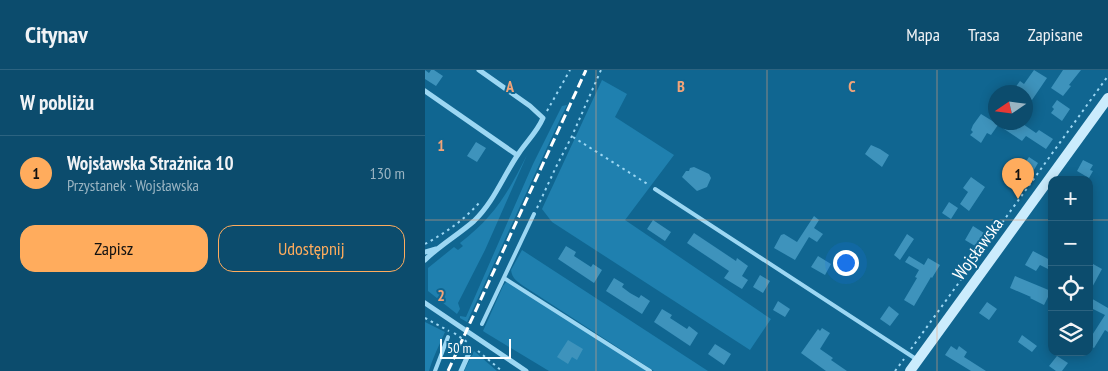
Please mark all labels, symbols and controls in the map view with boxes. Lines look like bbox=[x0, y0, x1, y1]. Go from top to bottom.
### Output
text: Citynav bbox=[25, 19, 88, 50]
text: Mapa bbox=[906, 23, 940, 46]
text: Trasa bbox=[968, 23, 1000, 46]
text: Zapisane bbox=[1028, 23, 1083, 46]
text: A bbox=[505, 76, 515, 96]
text: B bbox=[677, 76, 685, 96]
text: C bbox=[848, 76, 856, 96]
north arrow bbox=[988, 85, 1033, 130]
text: W pobliżu bbox=[20, 89, 94, 116]
text: 1 bbox=[437, 135, 445, 155]
text: Wojsławska Strażnica 10 bbox=[67, 151, 234, 175]
pin: 1 bbox=[1002, 158, 1034, 199]
text: 1 bbox=[32, 163, 40, 183]
text: 130 m bbox=[370, 163, 405, 183]
text: Przystanek · Wojsławska bbox=[67, 175, 199, 195]
map controls bbox=[1048, 176, 1093, 356]
button: + bbox=[1048, 176, 1093, 221]
street label: Wojsławska bbox=[947, 213, 1008, 284]
button: − bbox=[1048, 221, 1093, 266]
button: Zapisz bbox=[20, 225, 208, 272]
button: Udostępnij bbox=[218, 225, 405, 272]
your location bbox=[833, 250, 859, 276]
button: locate bbox=[1048, 266, 1093, 311]
text: 2 bbox=[437, 285, 445, 305]
button: layers bbox=[1048, 311, 1093, 356]
scale bar bbox=[440, 336, 511, 359]
text: 50 m bbox=[447, 339, 472, 357]

